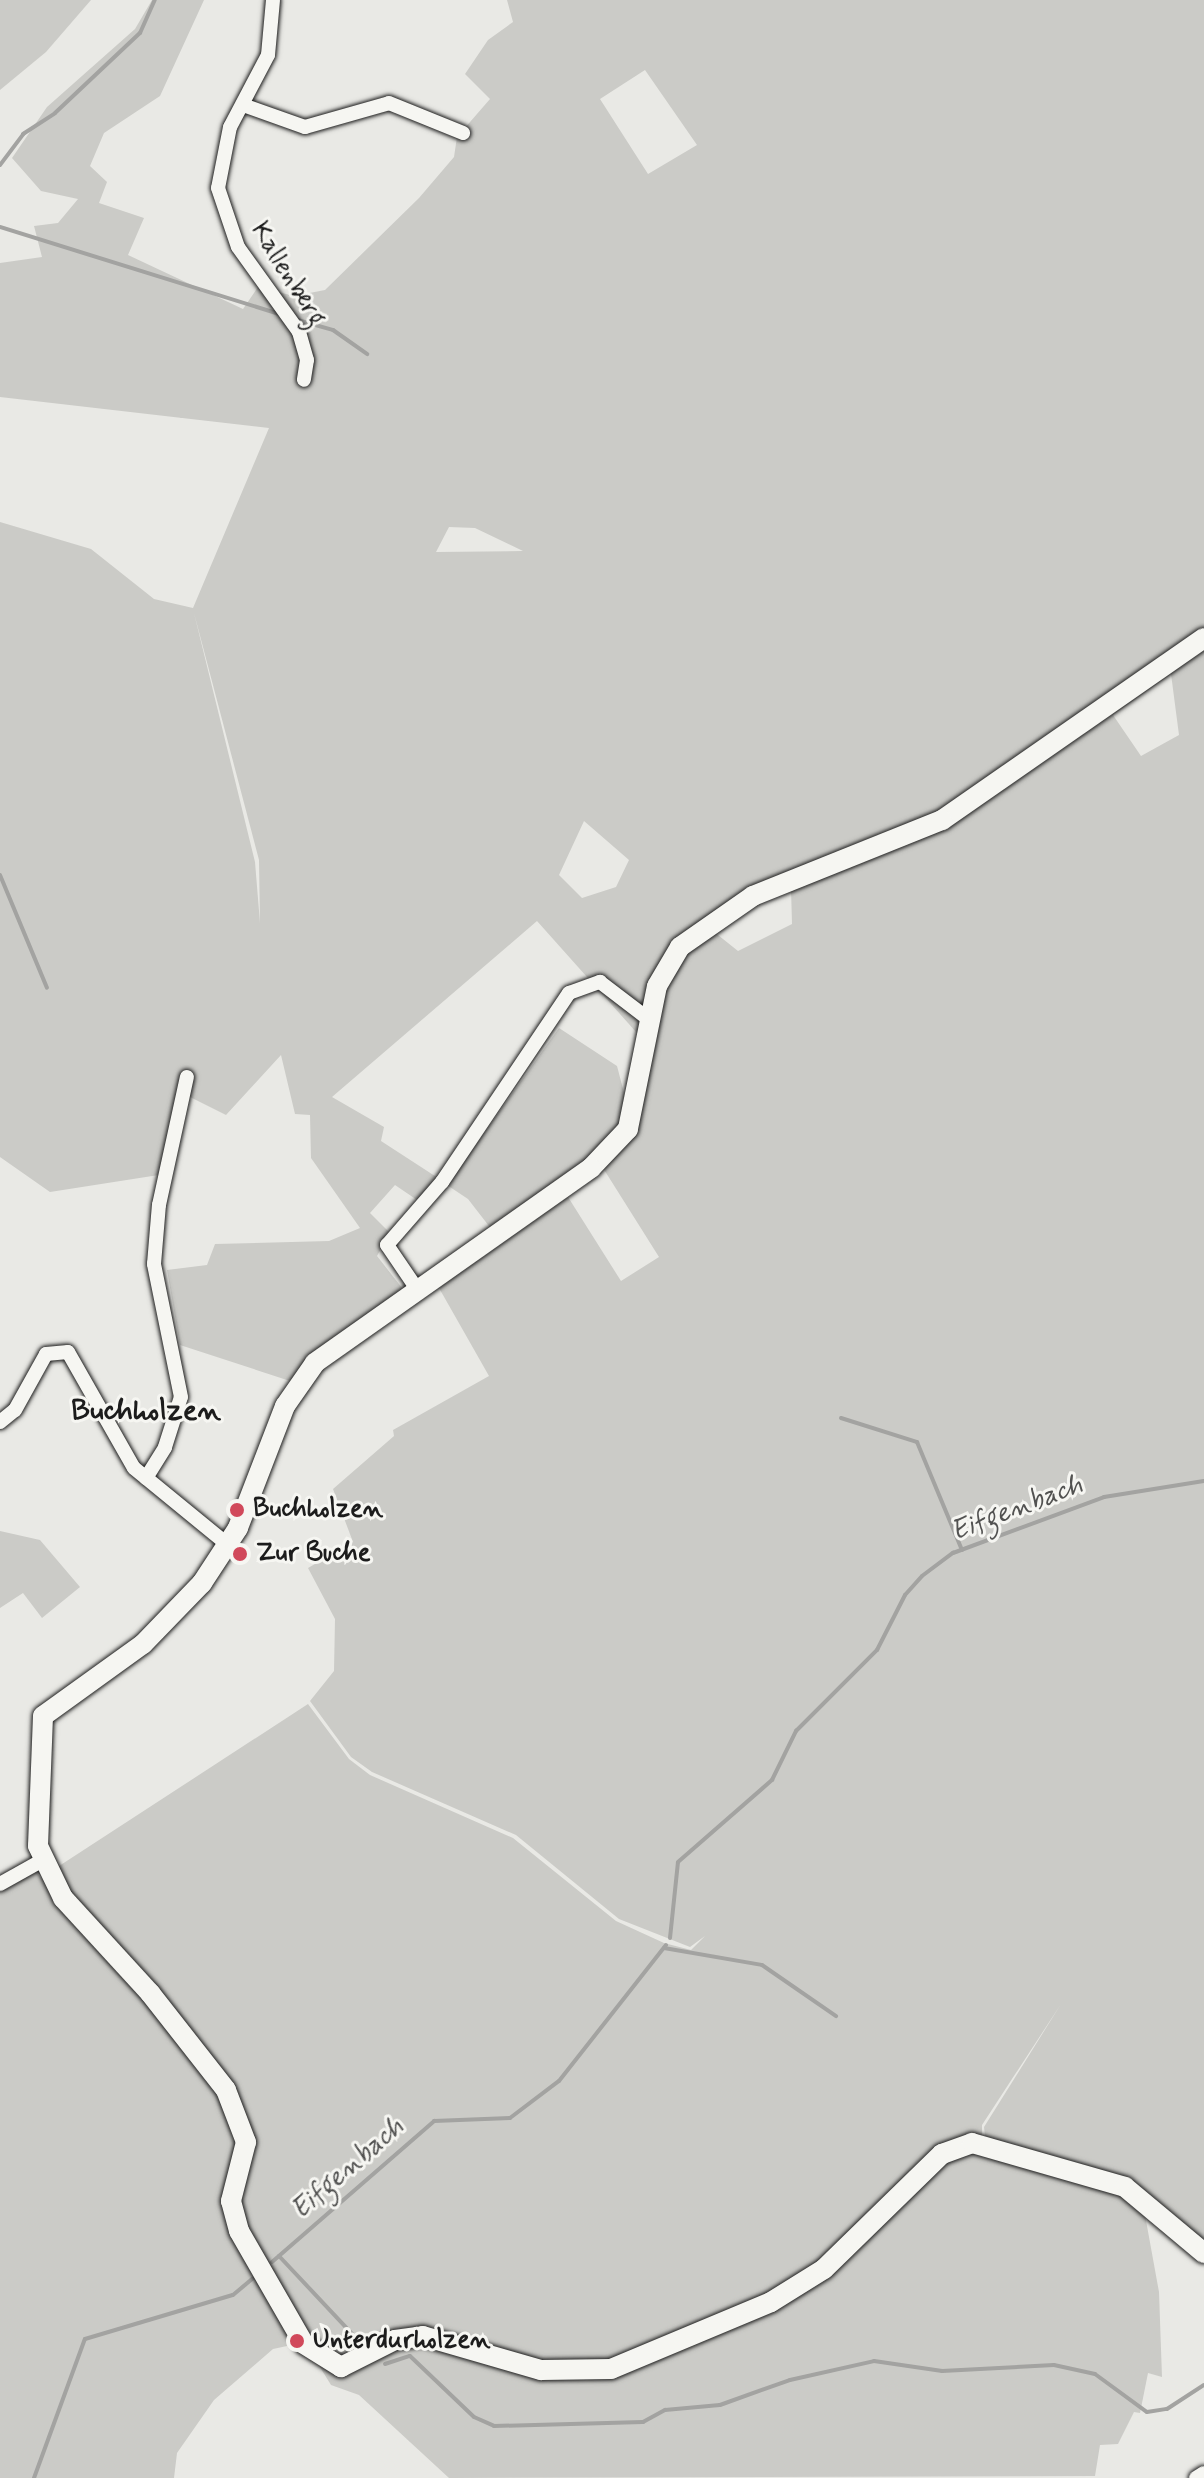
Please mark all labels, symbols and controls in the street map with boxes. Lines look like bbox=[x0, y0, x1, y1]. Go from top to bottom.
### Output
street label: Kallenberg bbox=[243, 217, 331, 333]
district label: Buchholzen bbox=[71, 1393, 221, 1429]
water label: Eifgenbach bbox=[946, 1468, 1088, 1550]
place label: Buchholzen bbox=[253, 1494, 383, 1526]
marker: Buchholzen bbox=[228, 1501, 246, 1519]
place label: Zur Buche bbox=[256, 1538, 372, 1570]
marker: Zur Buche bbox=[231, 1545, 249, 1563]
water label: Eifgenbach bbox=[285, 2111, 411, 2227]
place label: Unterdurholzen bbox=[313, 2325, 490, 2357]
marker: Unterdurholzen bbox=[288, 2332, 306, 2350]

